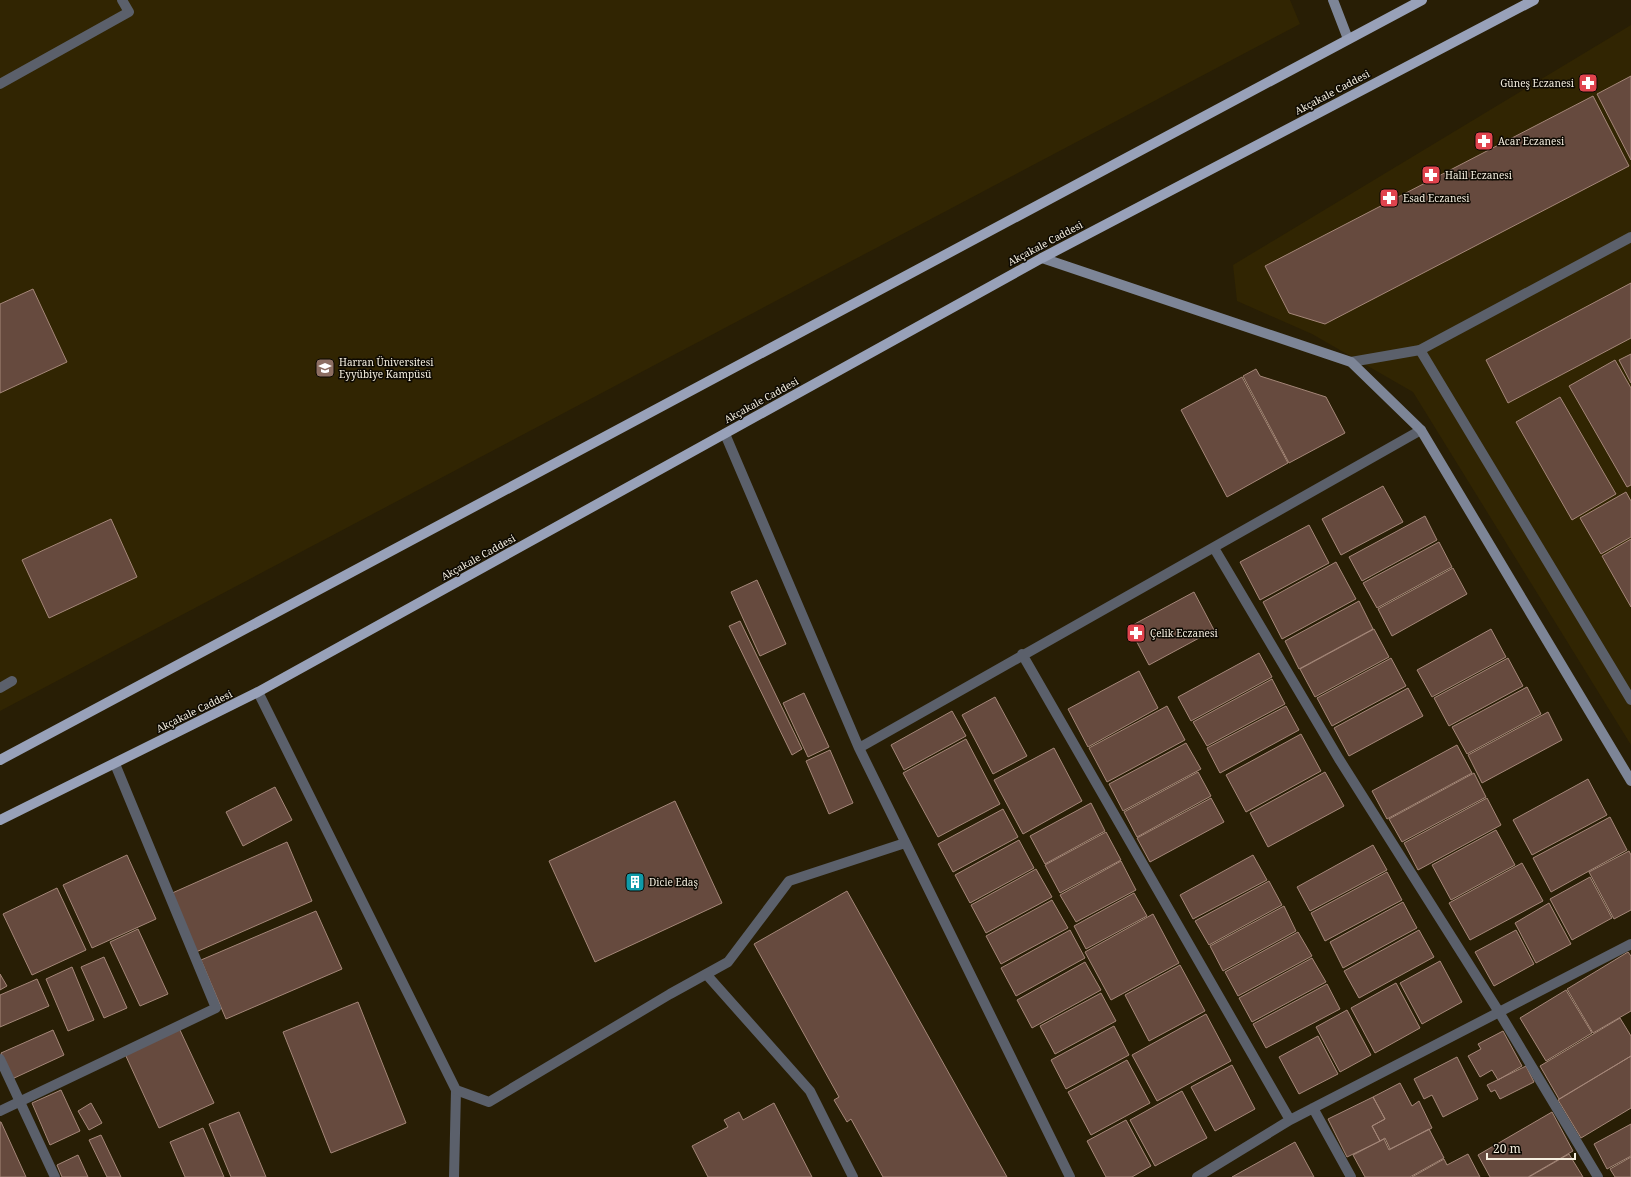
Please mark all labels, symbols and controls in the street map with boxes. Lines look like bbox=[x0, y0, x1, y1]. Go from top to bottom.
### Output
street label: Akçakale Caddesi bbox=[1292, 66, 1373, 118]
pharmacy icon: Güneş Eczanesi bbox=[1577, 72, 1599, 94]
place label: Güneş Eczanesi bbox=[1500, 76, 1575, 90]
pharmacy icon: Acar Eczanesi bbox=[1473, 130, 1495, 152]
place label: Acar Eczanesi bbox=[1498, 134, 1565, 148]
pharmacy icon: Halil Eczanesi bbox=[1420, 164, 1442, 186]
place label: Halil Eczanesi bbox=[1445, 168, 1513, 182]
pharmacy icon: Esad Eczanesi bbox=[1378, 187, 1400, 209]
place label: Esad Eczanesi bbox=[1403, 191, 1470, 205]
street label: Akçakale Caddesi bbox=[1005, 217, 1086, 269]
place label: Harran Üniversitesi Eyyübiye Kampüsü bbox=[339, 355, 434, 381]
school or university icon: Harran Üniversitesi Eyyübiye Kampüsü bbox=[314, 357, 336, 379]
street label: Akçakale Caddesi bbox=[721, 373, 801, 426]
street label: Akçakale Caddesi bbox=[438, 530, 518, 583]
pharmacy icon: Çelik Eczanesi bbox=[1125, 622, 1147, 644]
place label: Çelik Eczanesi bbox=[1150, 626, 1218, 640]
street label: Akçakale Caddesi bbox=[154, 686, 235, 735]
building icon: Dicle Edaş bbox=[624, 871, 646, 893]
place label: Dicle Edaş bbox=[649, 875, 698, 889]
scale bar bbox=[1487, 1135, 1575, 1161]
text: 20 m bbox=[1493, 1140, 1521, 1157]

